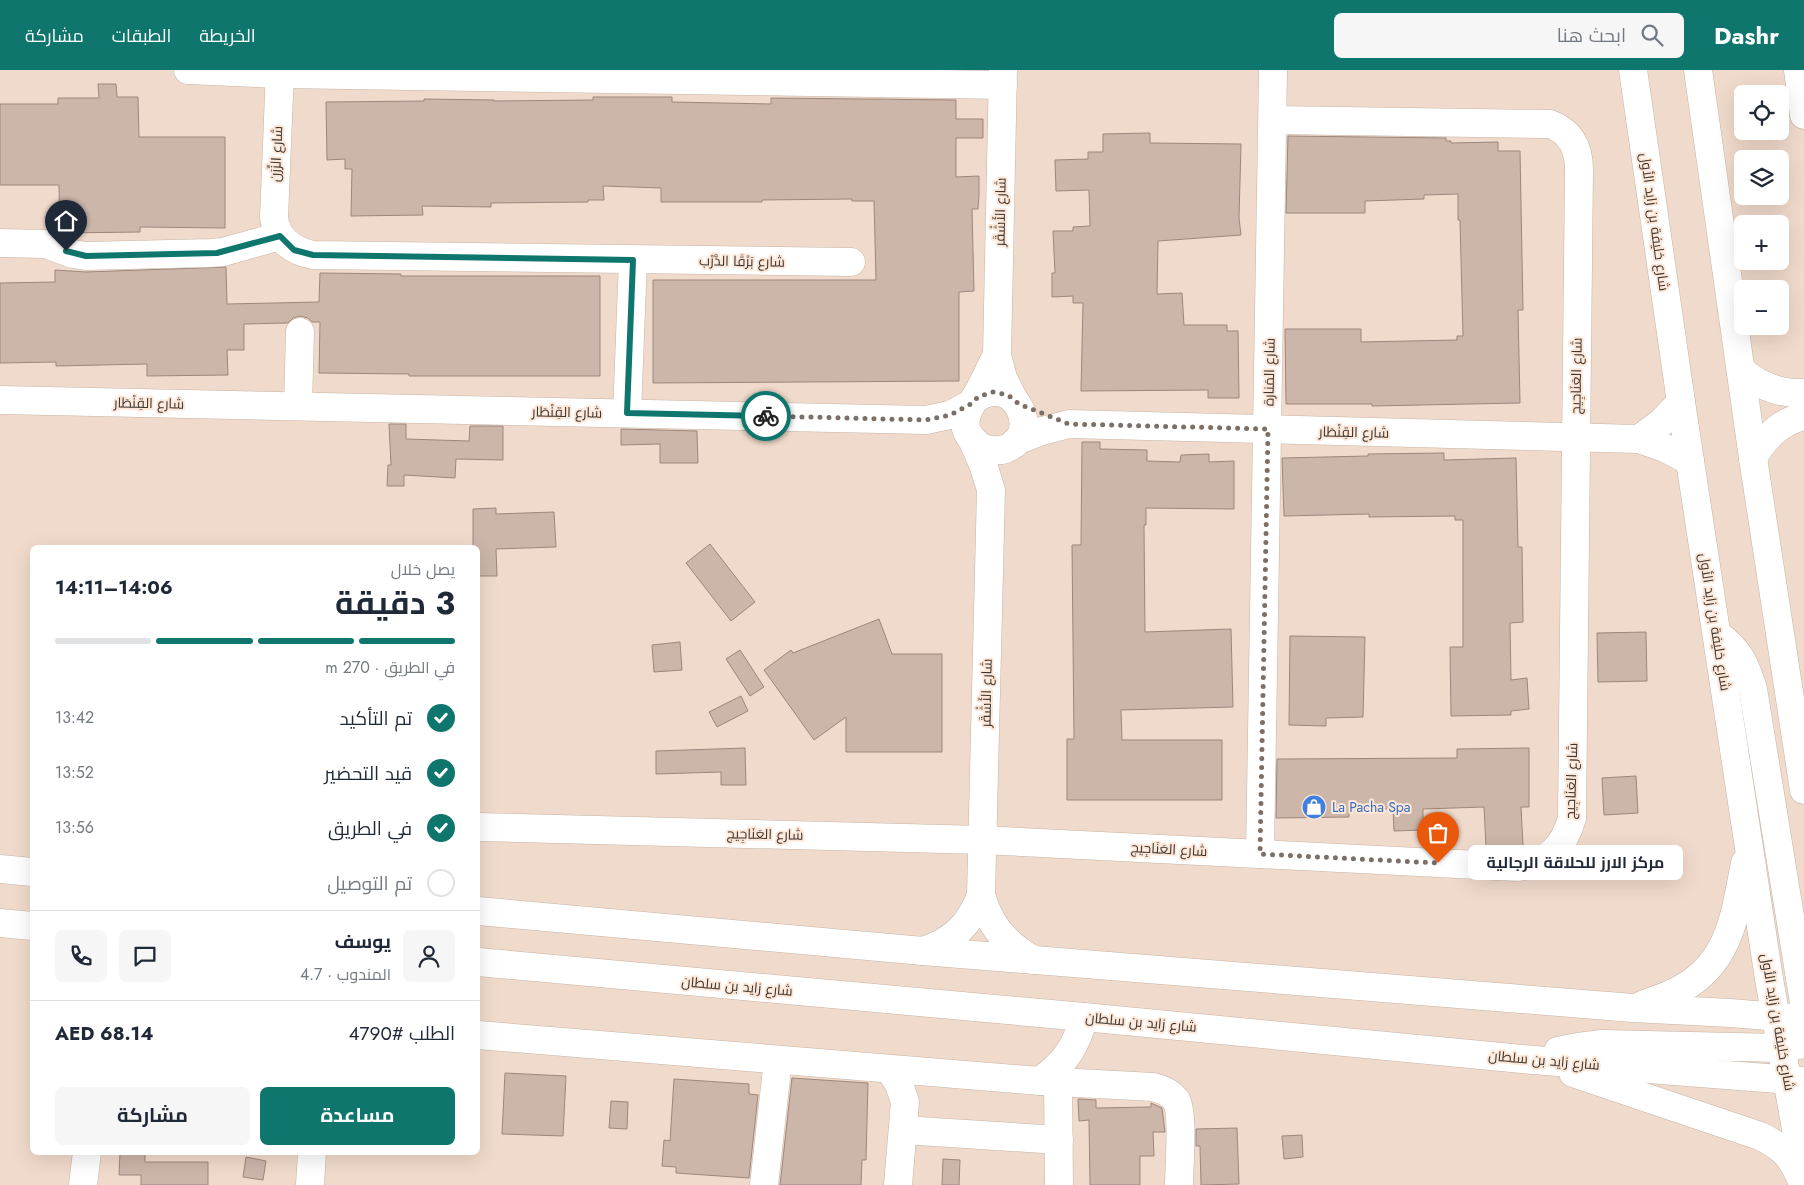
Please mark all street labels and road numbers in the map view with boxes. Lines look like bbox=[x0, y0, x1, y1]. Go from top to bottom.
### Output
street label: شارع الزِّرَن bbox=[265, 125, 287, 183]
street label: شارع خليفة بن زايد الأول bbox=[1635, 152, 1675, 292]
street label: شارع الأَشْقَر bbox=[989, 177, 1011, 248]
street label: شارع بَرْقَا الدَّرْب bbox=[699, 250, 785, 272]
street label: شارع العَنَاجِيج bbox=[1565, 337, 1587, 415]
street label: شارع المَنارة bbox=[1258, 338, 1280, 406]
street label: شارع القِنْطَار bbox=[113, 392, 184, 414]
street label: شارع القِنْطَار bbox=[531, 401, 602, 423]
street label: شارع القِنْطَار bbox=[1318, 421, 1389, 443]
street label: شارع خليفة بن زايد الأول bbox=[1694, 552, 1736, 692]
street label: شارع الأَشْقَر bbox=[975, 658, 997, 729]
street label: شارع العَنَاجِيج bbox=[1560, 742, 1582, 820]
street label: شارع العَنَاجِيج bbox=[726, 823, 804, 845]
street label: شارع العَنَاجِيج bbox=[1130, 837, 1208, 861]
street label: شارع خليفة بن زايد الأول bbox=[1756, 952, 1800, 1092]
street label: شارع زايد بن سلطان bbox=[680, 971, 794, 1001]
street label: شارع زايد بن سلطان bbox=[1084, 1007, 1198, 1037]
street label: شارع زايد بن سلطان bbox=[1487, 1045, 1601, 1075]

